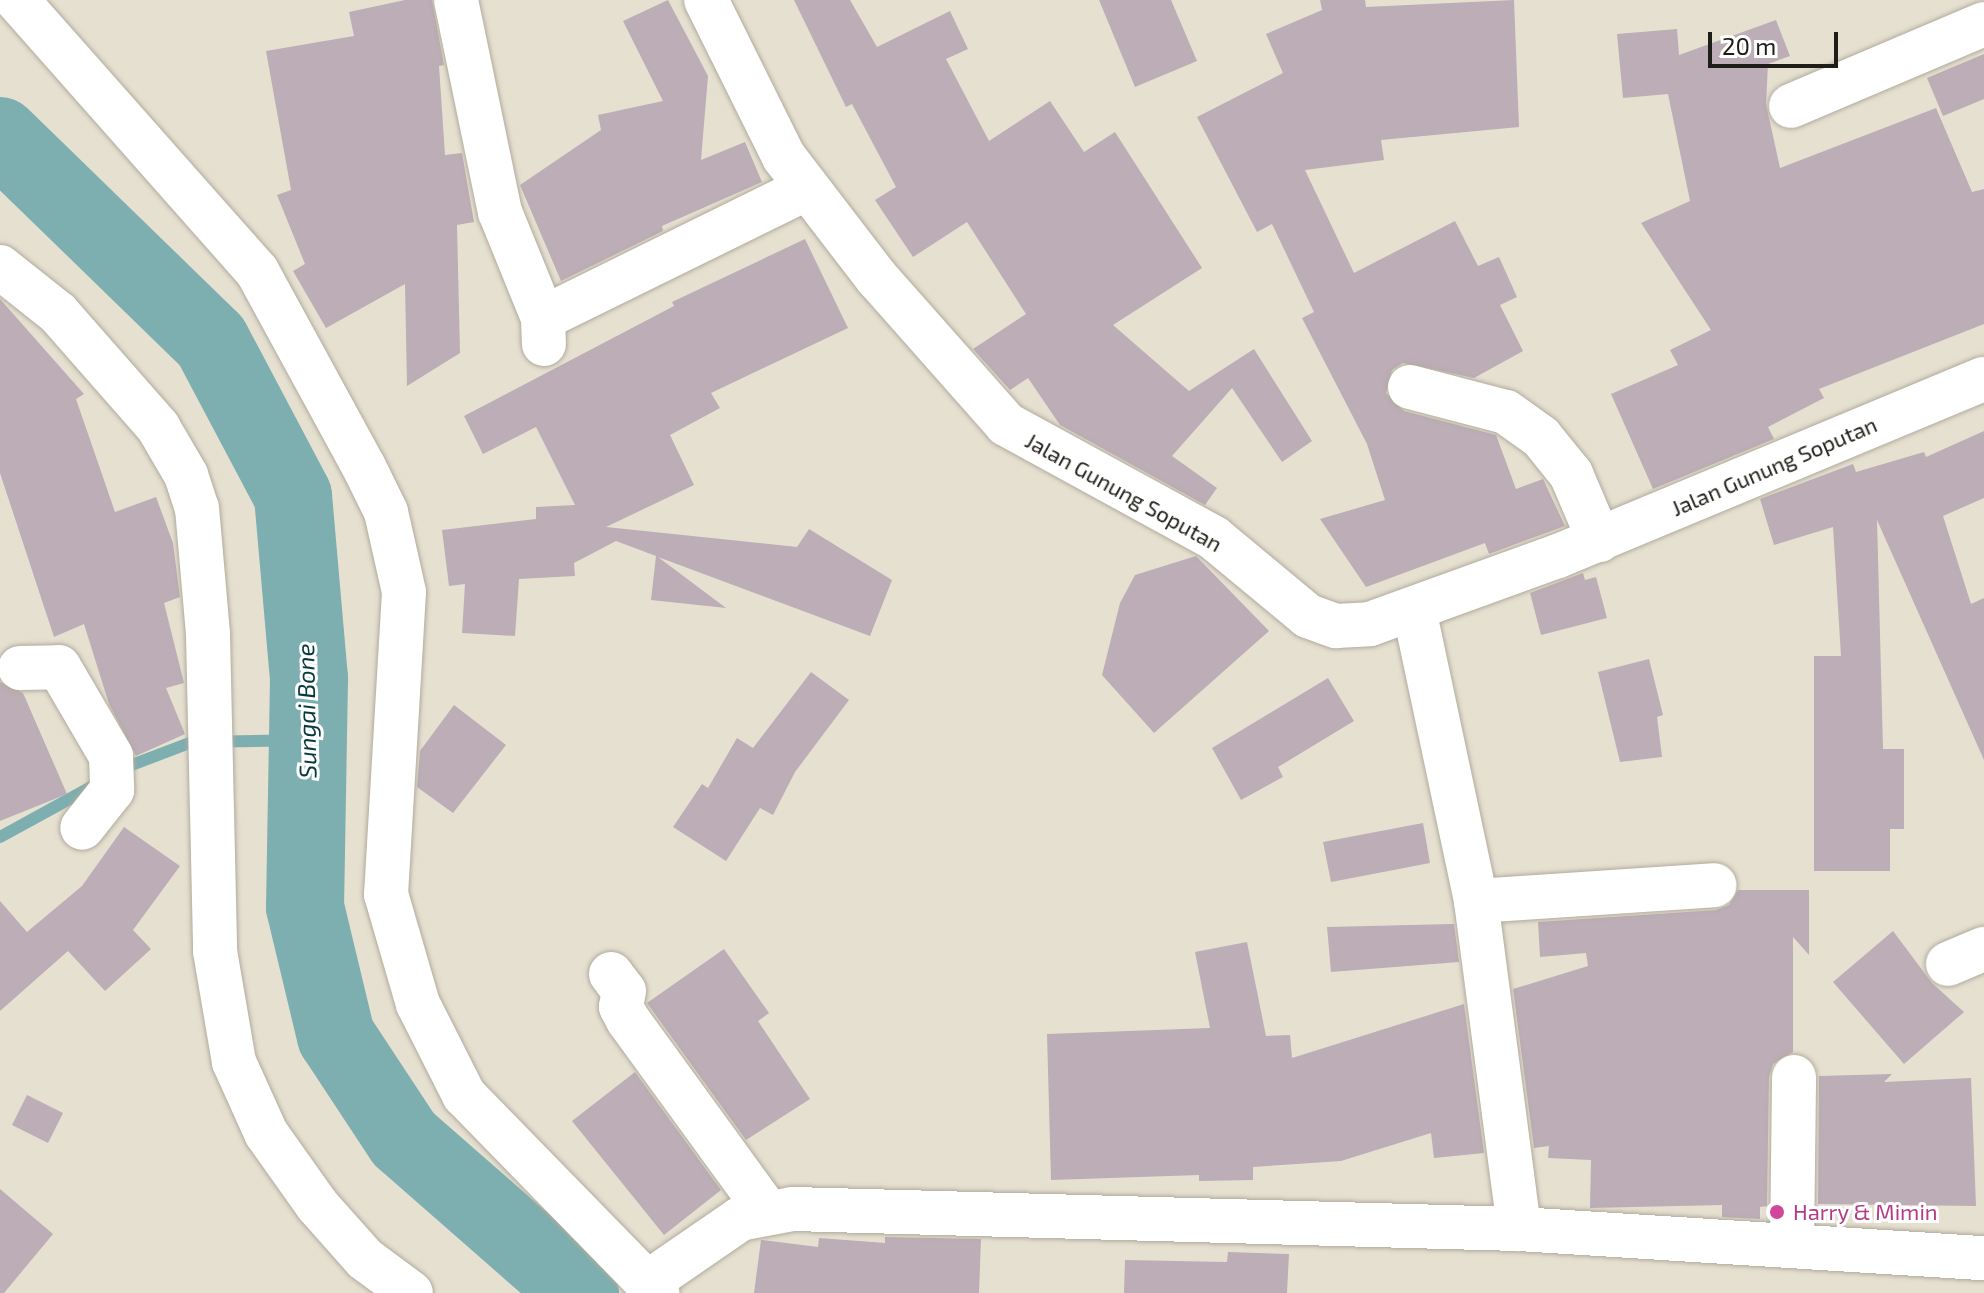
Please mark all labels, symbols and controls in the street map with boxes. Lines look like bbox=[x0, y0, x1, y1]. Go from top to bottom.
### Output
scale bar bbox=[1712, 16, 1842, 66]
text: 20 m bbox=[1722, 31, 1776, 60]
street label: Jalan Gunung Soputan bbox=[1667, 411, 1881, 521]
street label: Jalan Gunung Soputan bbox=[1021, 427, 1227, 557]
water label: Sungai Bone bbox=[290, 643, 322, 779]
place label: Harry & Mimin bbox=[1793, 1199, 1938, 1225]
marker: Harry & Mimin bbox=[1768, 1203, 1786, 1221]

